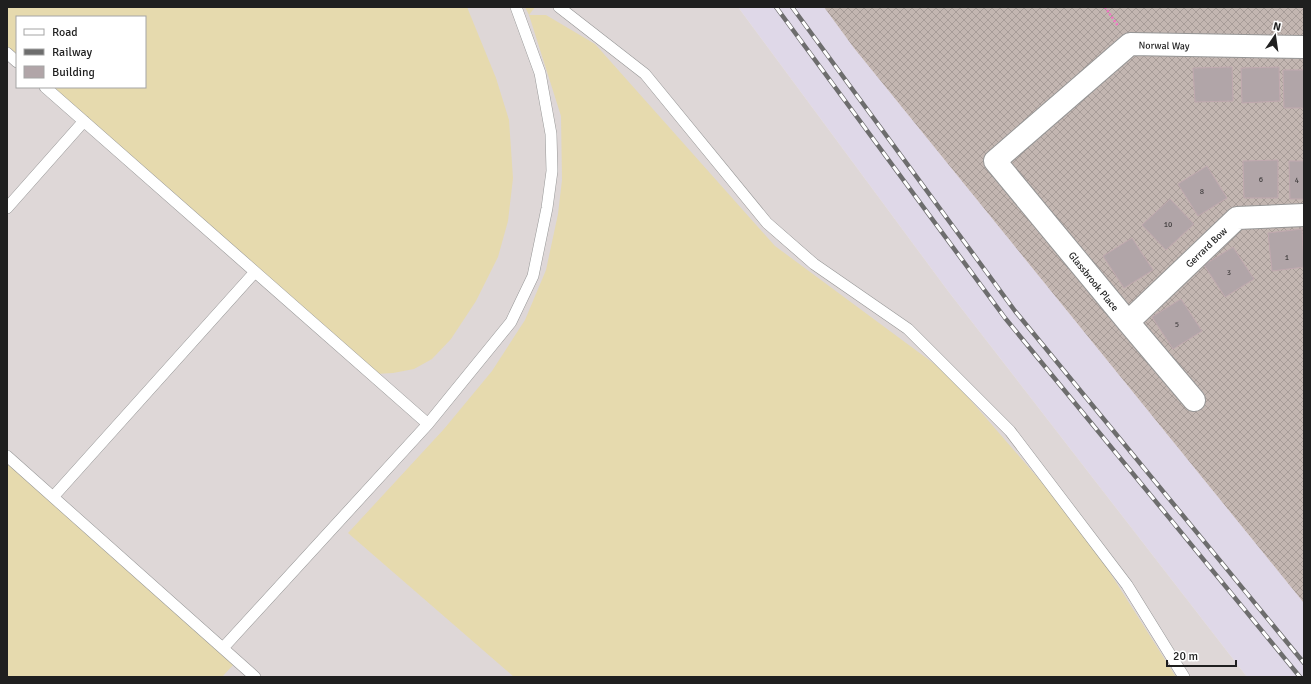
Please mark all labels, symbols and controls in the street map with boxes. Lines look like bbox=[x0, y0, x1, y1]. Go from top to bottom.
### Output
legend bbox=[16, 16, 146, 88]
north arrow bbox=[1255, 16, 1295, 56]
text: N bbox=[1272, 20, 1282, 34]
text: Road bbox=[52, 25, 78, 40]
street label: Norwal Way bbox=[1138, 40, 1190, 52]
text: Railway bbox=[52, 45, 92, 60]
text: Building bbox=[52, 65, 95, 80]
house number: 6 bbox=[1259, 174, 1263, 184]
house number: 4 bbox=[1295, 175, 1300, 185]
house number: 8 bbox=[1200, 186, 1204, 196]
house number: 10 bbox=[1164, 219, 1172, 229]
street label: Gerrard Bow bbox=[1183, 224, 1231, 271]
street label: Glassbrook Place bbox=[1066, 250, 1121, 314]
house number: 1 bbox=[1285, 252, 1289, 262]
house number: 3 bbox=[1227, 267, 1231, 277]
house number: 5 bbox=[1175, 319, 1179, 329]
scale bar bbox=[1167, 642, 1236, 668]
text: 20 m bbox=[1173, 649, 1198, 664]

